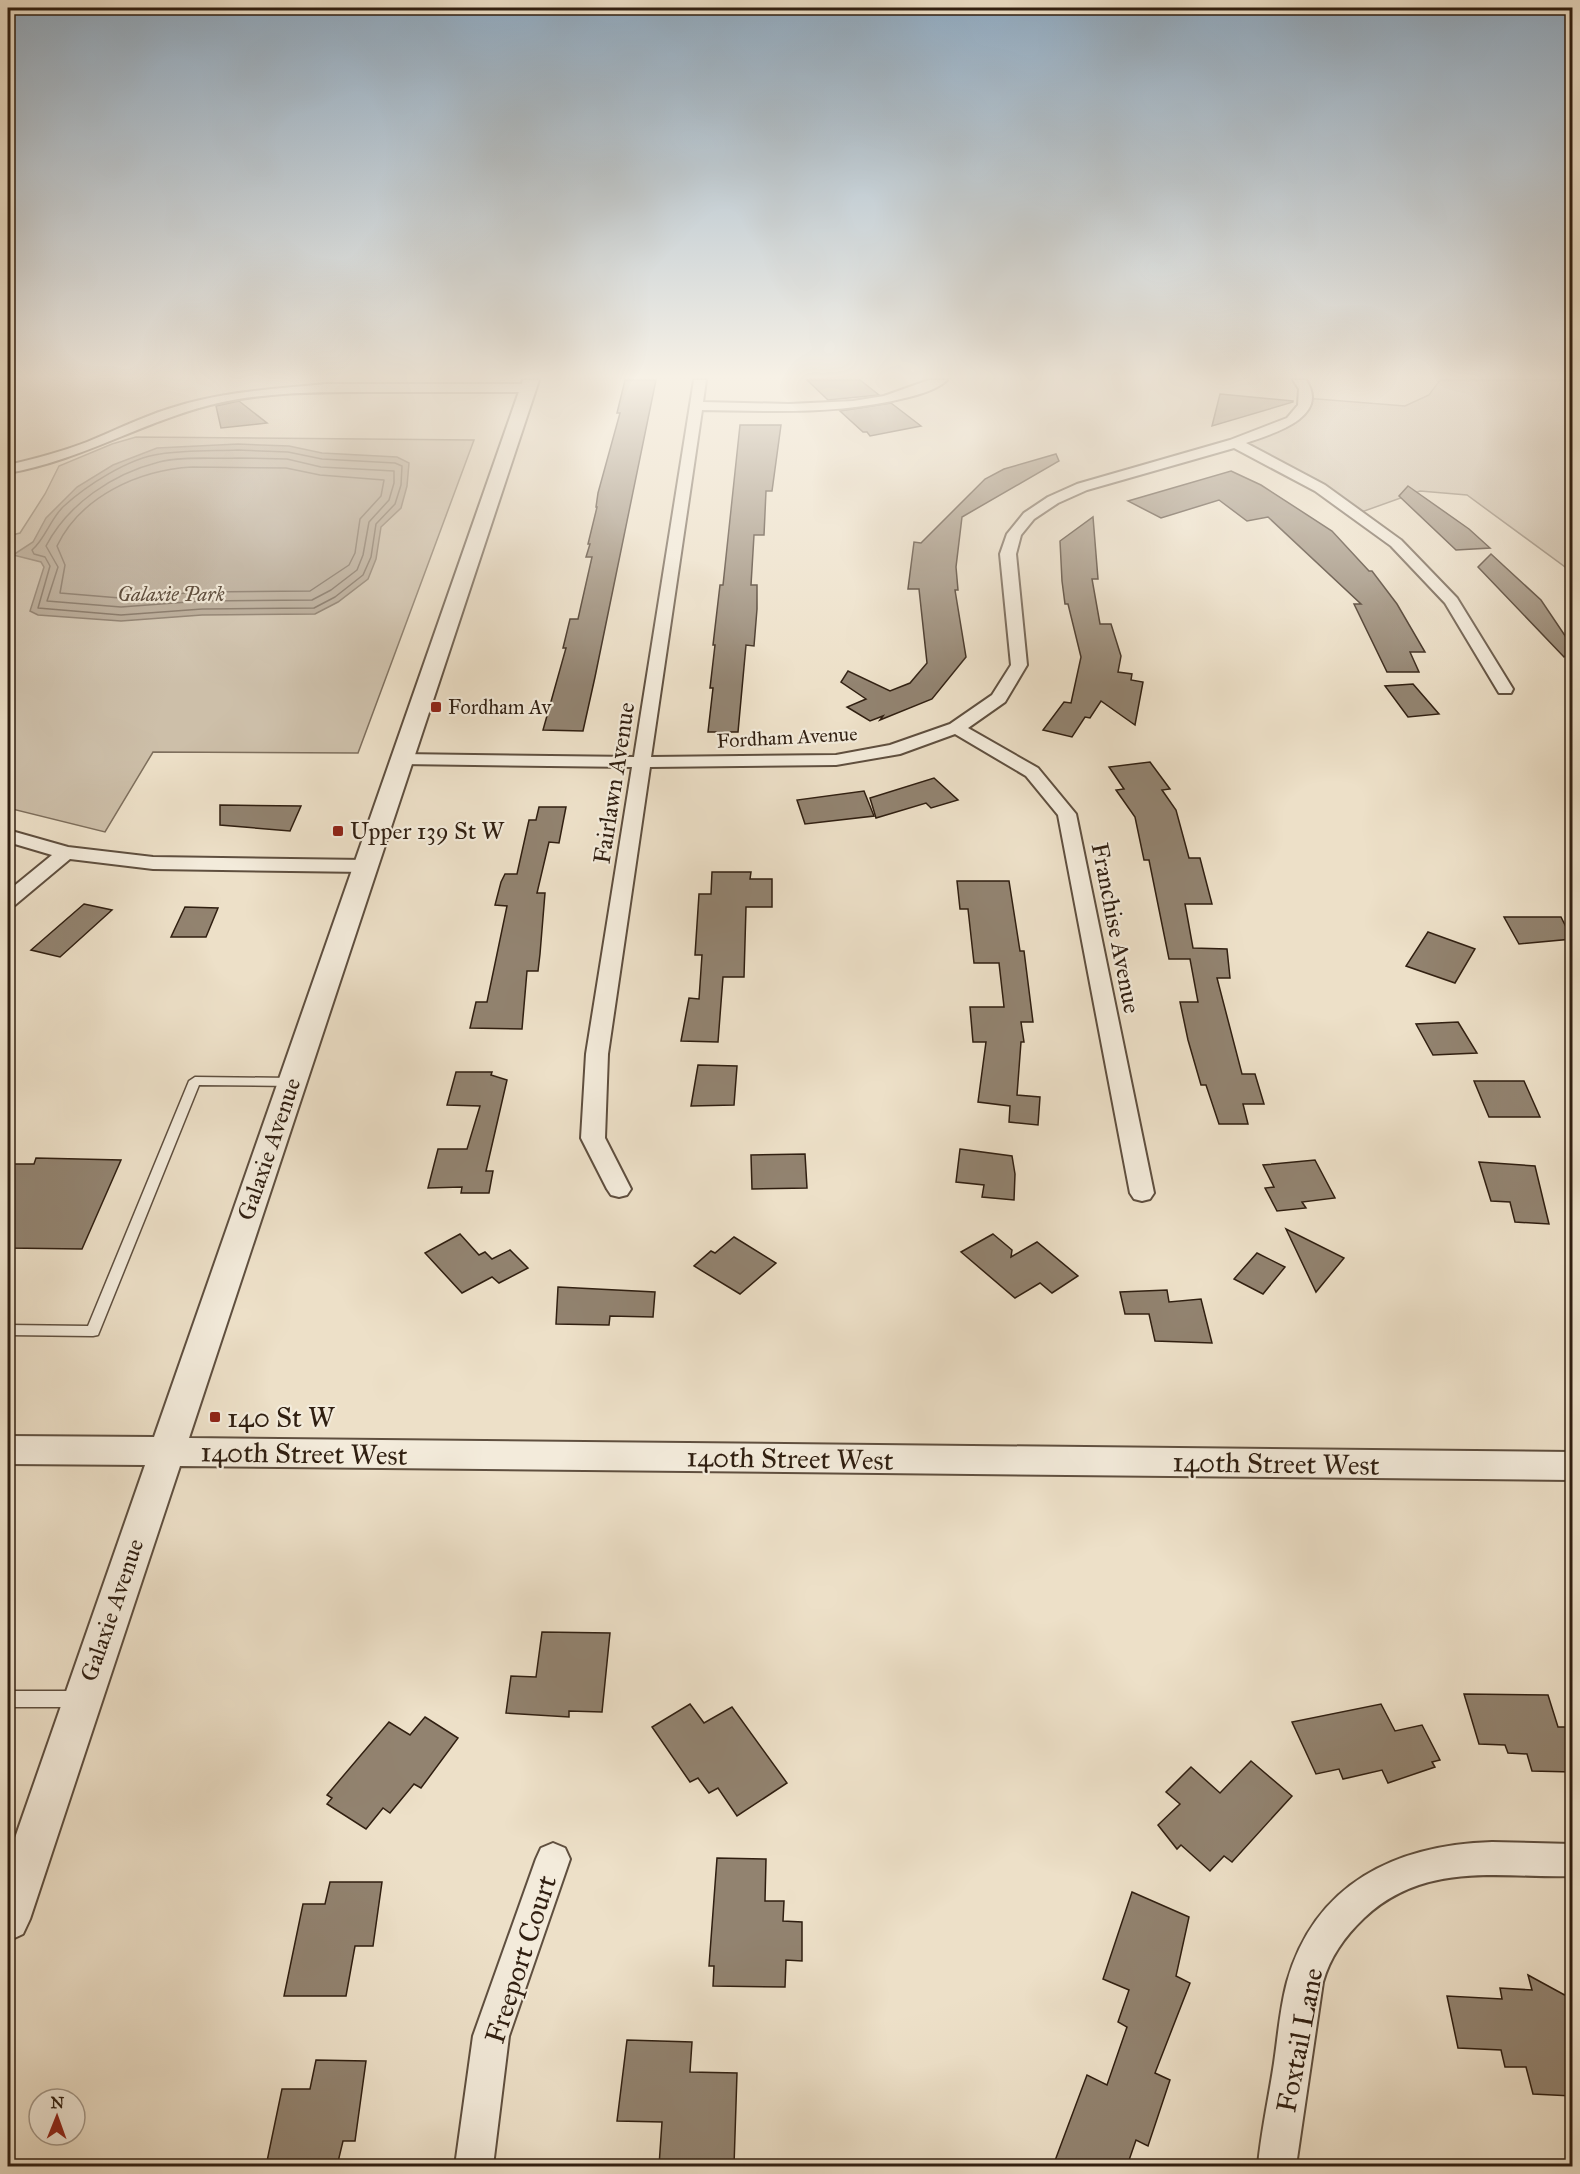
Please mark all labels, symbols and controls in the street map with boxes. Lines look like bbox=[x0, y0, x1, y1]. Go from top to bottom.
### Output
park label: Galaxie Park bbox=[117, 582, 225, 606]
place label: Fordham Av bbox=[448, 695, 553, 719]
marker: Fordham Av bbox=[429, 700, 443, 714]
street label: Fairlawn Avenue bbox=[586, 700, 642, 866]
street label: Fordham Avenue bbox=[716, 721, 858, 753]
place label: Upper 139 St W bbox=[350, 816, 505, 846]
marker: Upper 139 St W bbox=[331, 824, 345, 838]
street label: Franchise Avenue bbox=[1085, 840, 1147, 1016]
street label: Galaxie Avenue bbox=[231, 1074, 307, 1224]
place label: 140 St W bbox=[227, 1400, 336, 1435]
marker: 140 St W bbox=[208, 1410, 222, 1424]
street label: 140th Street West bbox=[200, 1434, 408, 1473]
street label: 140th Street West bbox=[686, 1439, 894, 1478]
street label: 140th Street West bbox=[1172, 1444, 1380, 1483]
street label: Galaxie Avenue bbox=[74, 1535, 150, 1685]
street label: Freeport Court bbox=[477, 1871, 564, 2048]
street label: Foxtail Lane bbox=[1268, 1965, 1331, 2115]
north arrow bbox=[27, 2087, 87, 2147]
text: N bbox=[50, 2093, 65, 2112]

